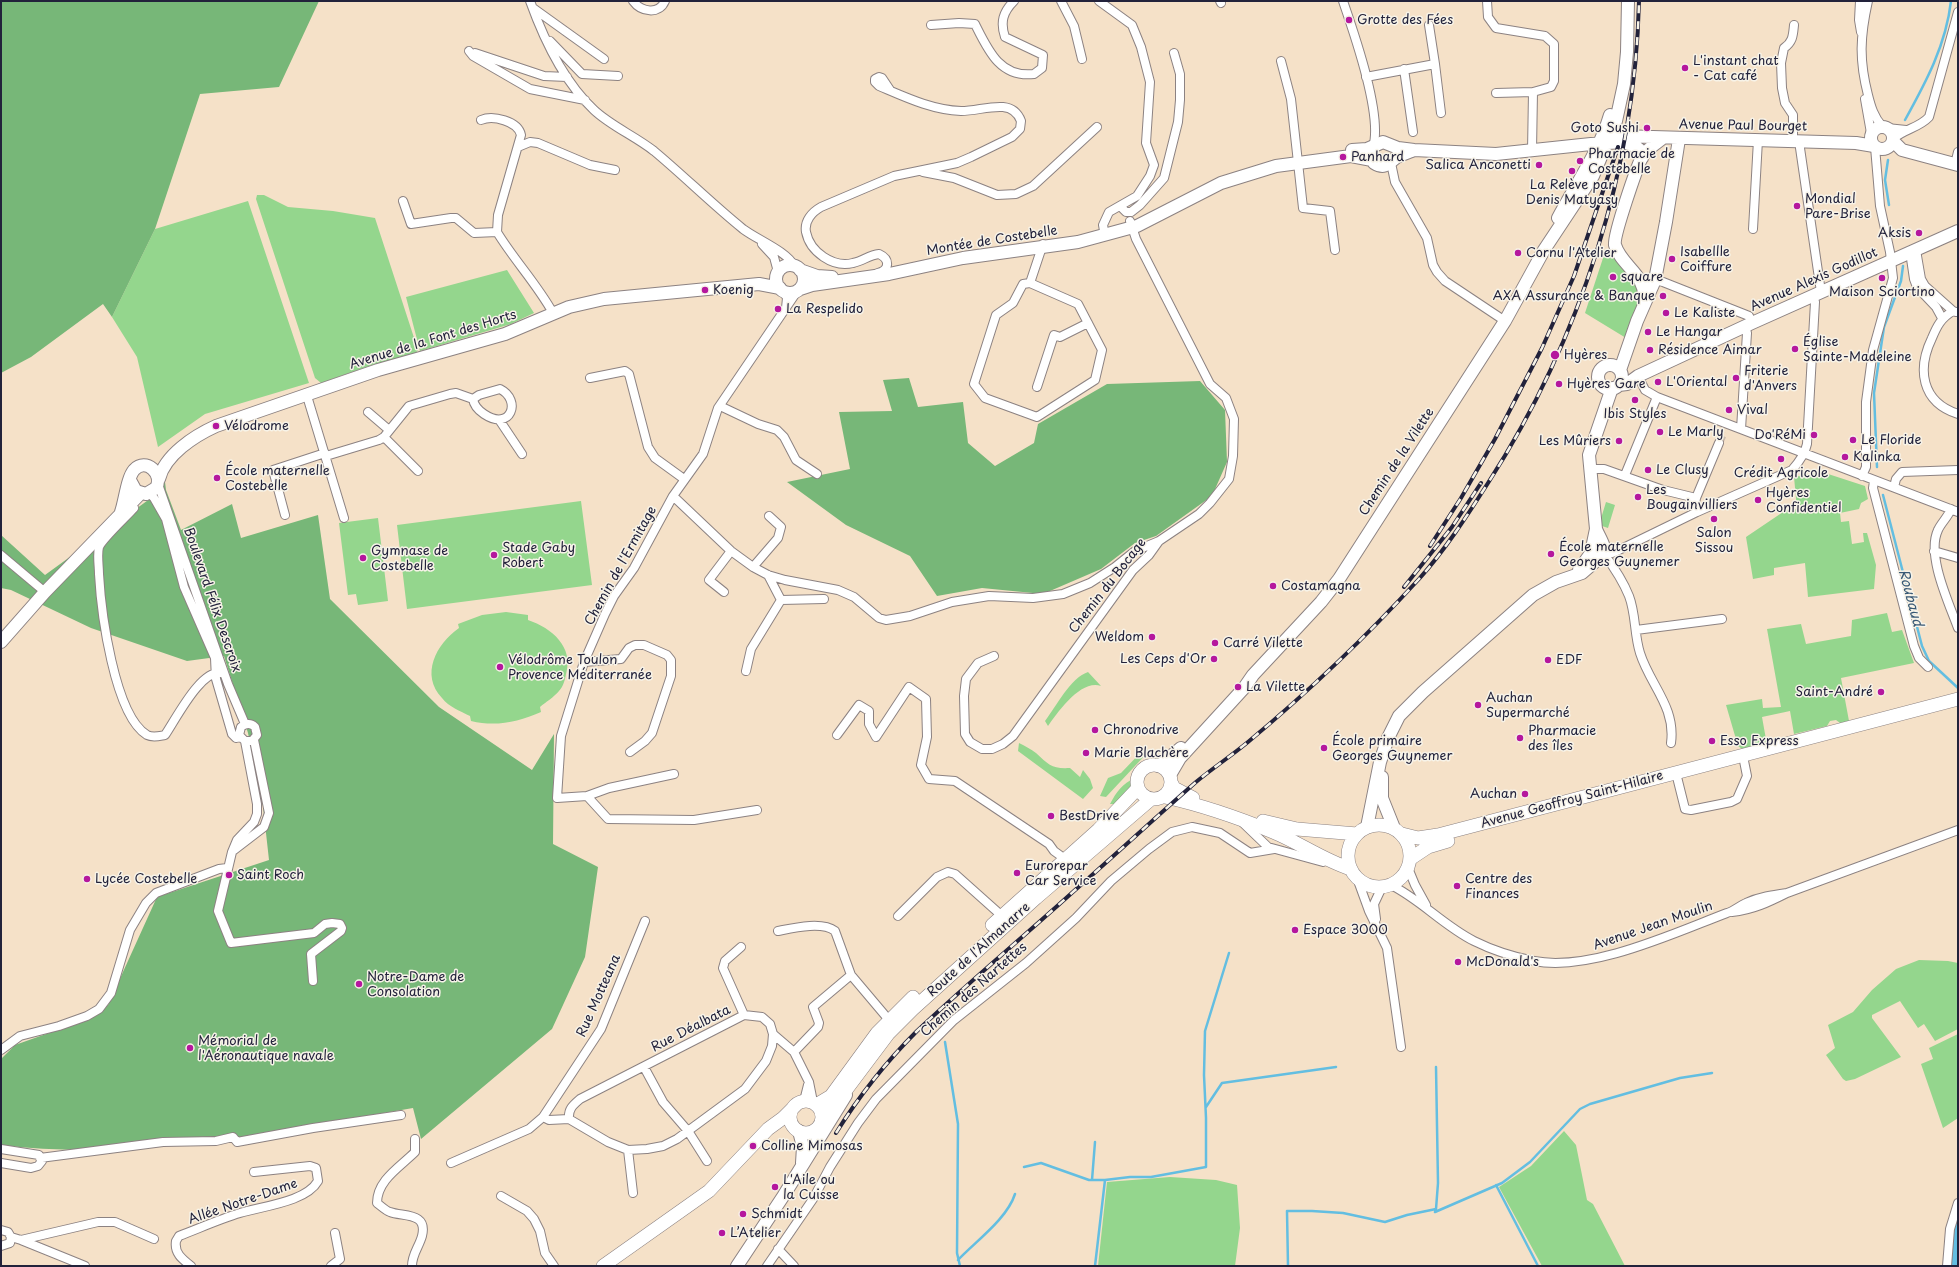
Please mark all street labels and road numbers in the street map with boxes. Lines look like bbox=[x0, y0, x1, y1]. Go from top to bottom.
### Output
street label: Avenue Paul Bourget bbox=[1679, 117, 1807, 135]
street label: Montée de Costebelle bbox=[925, 223, 1059, 259]
street label: Avenue Alexis Godillot bbox=[1748, 245, 1880, 315]
street label: Avenue de la Font des Horts bbox=[348, 307, 518, 373]
street label: Chemin de la Vilette bbox=[1356, 405, 1438, 519]
street label: Chemin de l'Ermitage bbox=[582, 504, 660, 628]
street label: Boulevard Félix Descroix bbox=[180, 526, 244, 674]
street label: Chemin du Bocage bbox=[1066, 535, 1150, 637]
street label: Avenue Geoffroy Saint-Hilaire bbox=[1479, 768, 1665, 832]
street label: Avenue Jean Moulin bbox=[1591, 898, 1715, 954]
street label: Route de l'Almanarre bbox=[924, 900, 1034, 1000]
street label: Chemin des Nartettes bbox=[918, 940, 1030, 1040]
street label: Rue Motteana bbox=[574, 952, 624, 1040]
street label: Rue Déalbata bbox=[649, 1002, 733, 1056]
street label: Allée Notre-Dame bbox=[186, 1176, 300, 1228]

